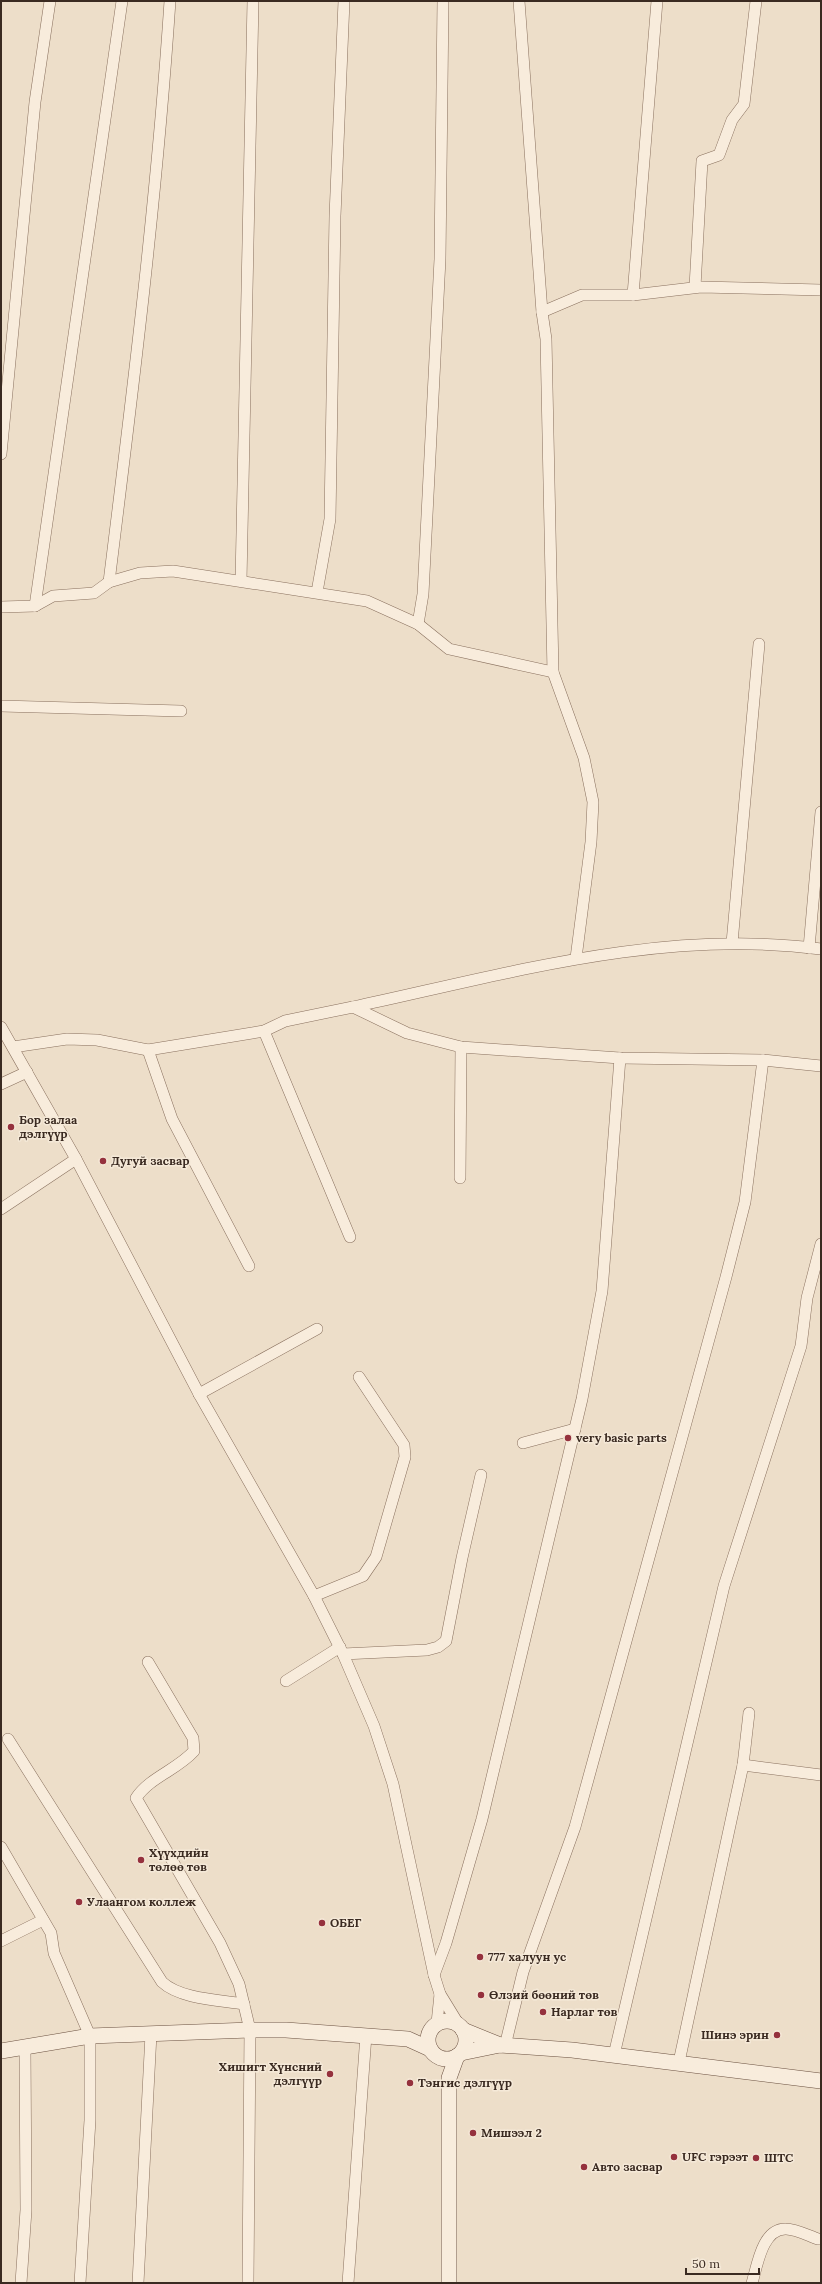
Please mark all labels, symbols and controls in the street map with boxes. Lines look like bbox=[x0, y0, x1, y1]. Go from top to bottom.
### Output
place label: Бор залаа дэлгүүр bbox=[19, 1112, 78, 1141]
marker: Бор залаа дэлгүүр bbox=[6, 1122, 16, 1132]
place label: Дугуй засвар bbox=[111, 1153, 189, 1168]
marker: Дугуй засвар bbox=[98, 1156, 108, 1166]
place label: very basic parts bbox=[576, 1430, 667, 1445]
marker: very basic parts bbox=[563, 1433, 573, 1443]
place label: Хүүхдийн төлөө төв bbox=[149, 1845, 209, 1874]
marker: Хүүхдийн төлөө төв bbox=[136, 1855, 146, 1865]
place label: Улаангом коллеж bbox=[87, 1894, 196, 1909]
marker: Улаангом коллеж bbox=[74, 1897, 84, 1907]
place label: ОБЕГ bbox=[330, 1915, 362, 1930]
marker: ОБЕГ bbox=[317, 1918, 327, 1928]
place label: 777 халуун ус bbox=[488, 1949, 567, 1964]
marker: 777 халуун ус bbox=[475, 1952, 485, 1962]
place label: Өлзий бөөний төв bbox=[489, 1987, 599, 2002]
marker: Өлзий бөөний төв bbox=[476, 1990, 486, 2000]
place label: Нарлаг төв bbox=[551, 2004, 618, 2019]
marker: Нарлаг төв bbox=[538, 2007, 548, 2017]
place label: Шинэ эрин bbox=[701, 2027, 769, 2042]
marker: Шинэ эрин bbox=[772, 2030, 782, 2040]
place label: Хишигт Хүнсний дэлгүүр bbox=[219, 2059, 322, 2088]
marker: Хишигт Хүнсний дэлгүүр bbox=[325, 2069, 335, 2079]
place label: Тэнгис дэлгүүр bbox=[418, 2075, 512, 2090]
marker: Тэнгис дэлгүүр bbox=[405, 2078, 415, 2088]
place label: Мишээл 2 bbox=[481, 2125, 542, 2140]
marker: Мишээл 2 bbox=[468, 2128, 478, 2138]
place label: UFC гэрээт bbox=[682, 2149, 749, 2164]
place label: ШТС bbox=[764, 2150, 794, 2165]
marker: UFC гэрээт bbox=[669, 2152, 679, 2162]
marker: ШТС bbox=[751, 2153, 761, 2163]
place label: Авто засвар bbox=[592, 2159, 662, 2174]
marker: Авто засвар bbox=[579, 2162, 589, 2172]
scale bar bbox=[686, 2250, 759, 2276]
text: 50 m bbox=[692, 2256, 720, 2271]

